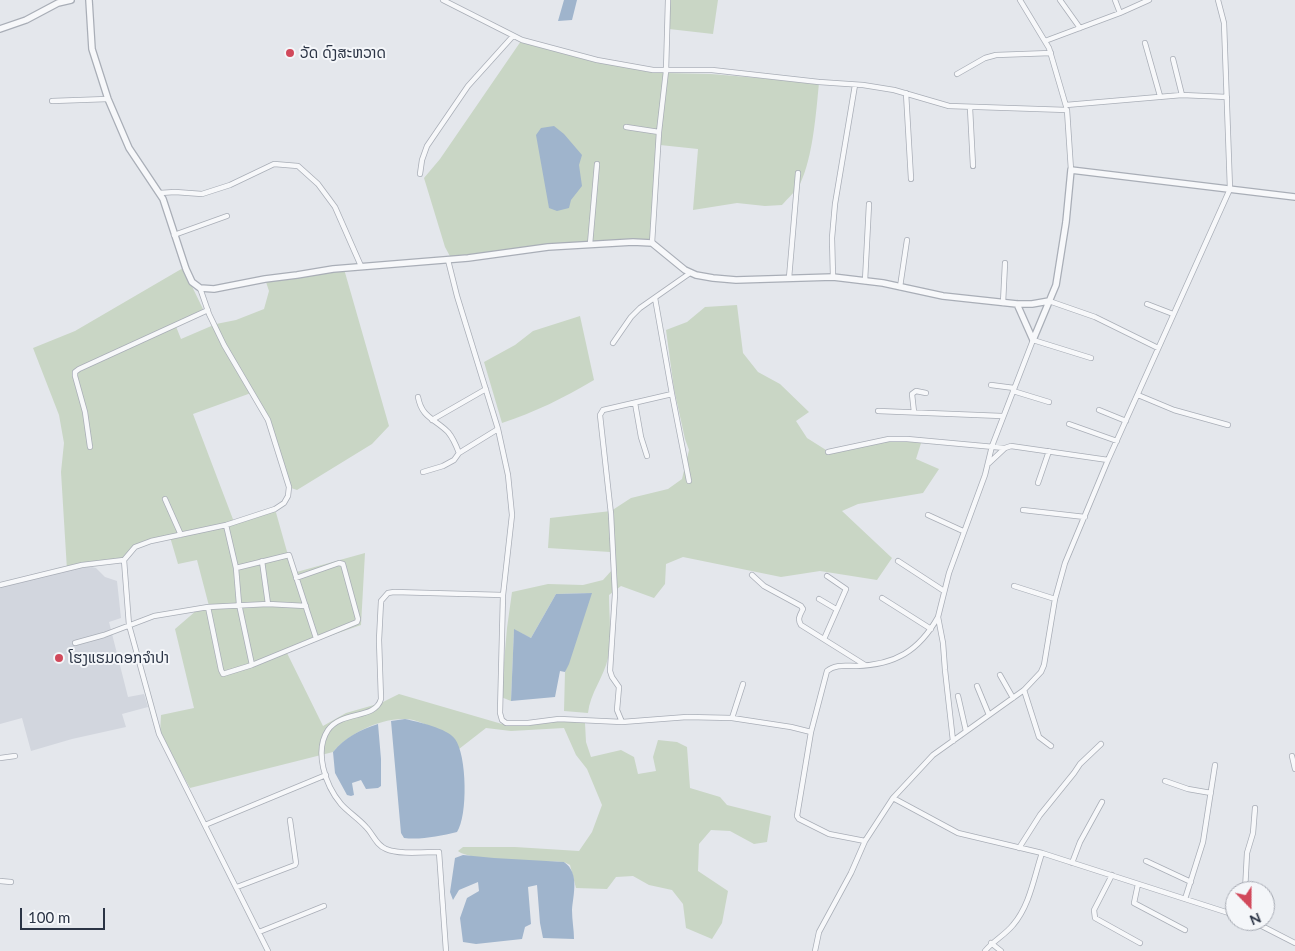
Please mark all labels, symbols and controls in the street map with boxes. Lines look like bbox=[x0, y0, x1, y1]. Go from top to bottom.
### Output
place label: ວັດ ດົງສະຫວາດ bbox=[300, 44, 386, 62]
marker: ວັດ ດົງສະຫວາດ bbox=[284, 47, 296, 59]
place label: ໂຮງແຮມດອກຈຳປາ bbox=[69, 649, 169, 667]
marker: ໂຮງແຮມດອກຈຳປາ bbox=[53, 652, 65, 664]
north arrow bbox=[1225, 881, 1275, 931]
scale bar bbox=[22, 898, 108, 930]
text: 100 m bbox=[28, 908, 70, 926]
text: N bbox=[1247, 910, 1264, 929]

